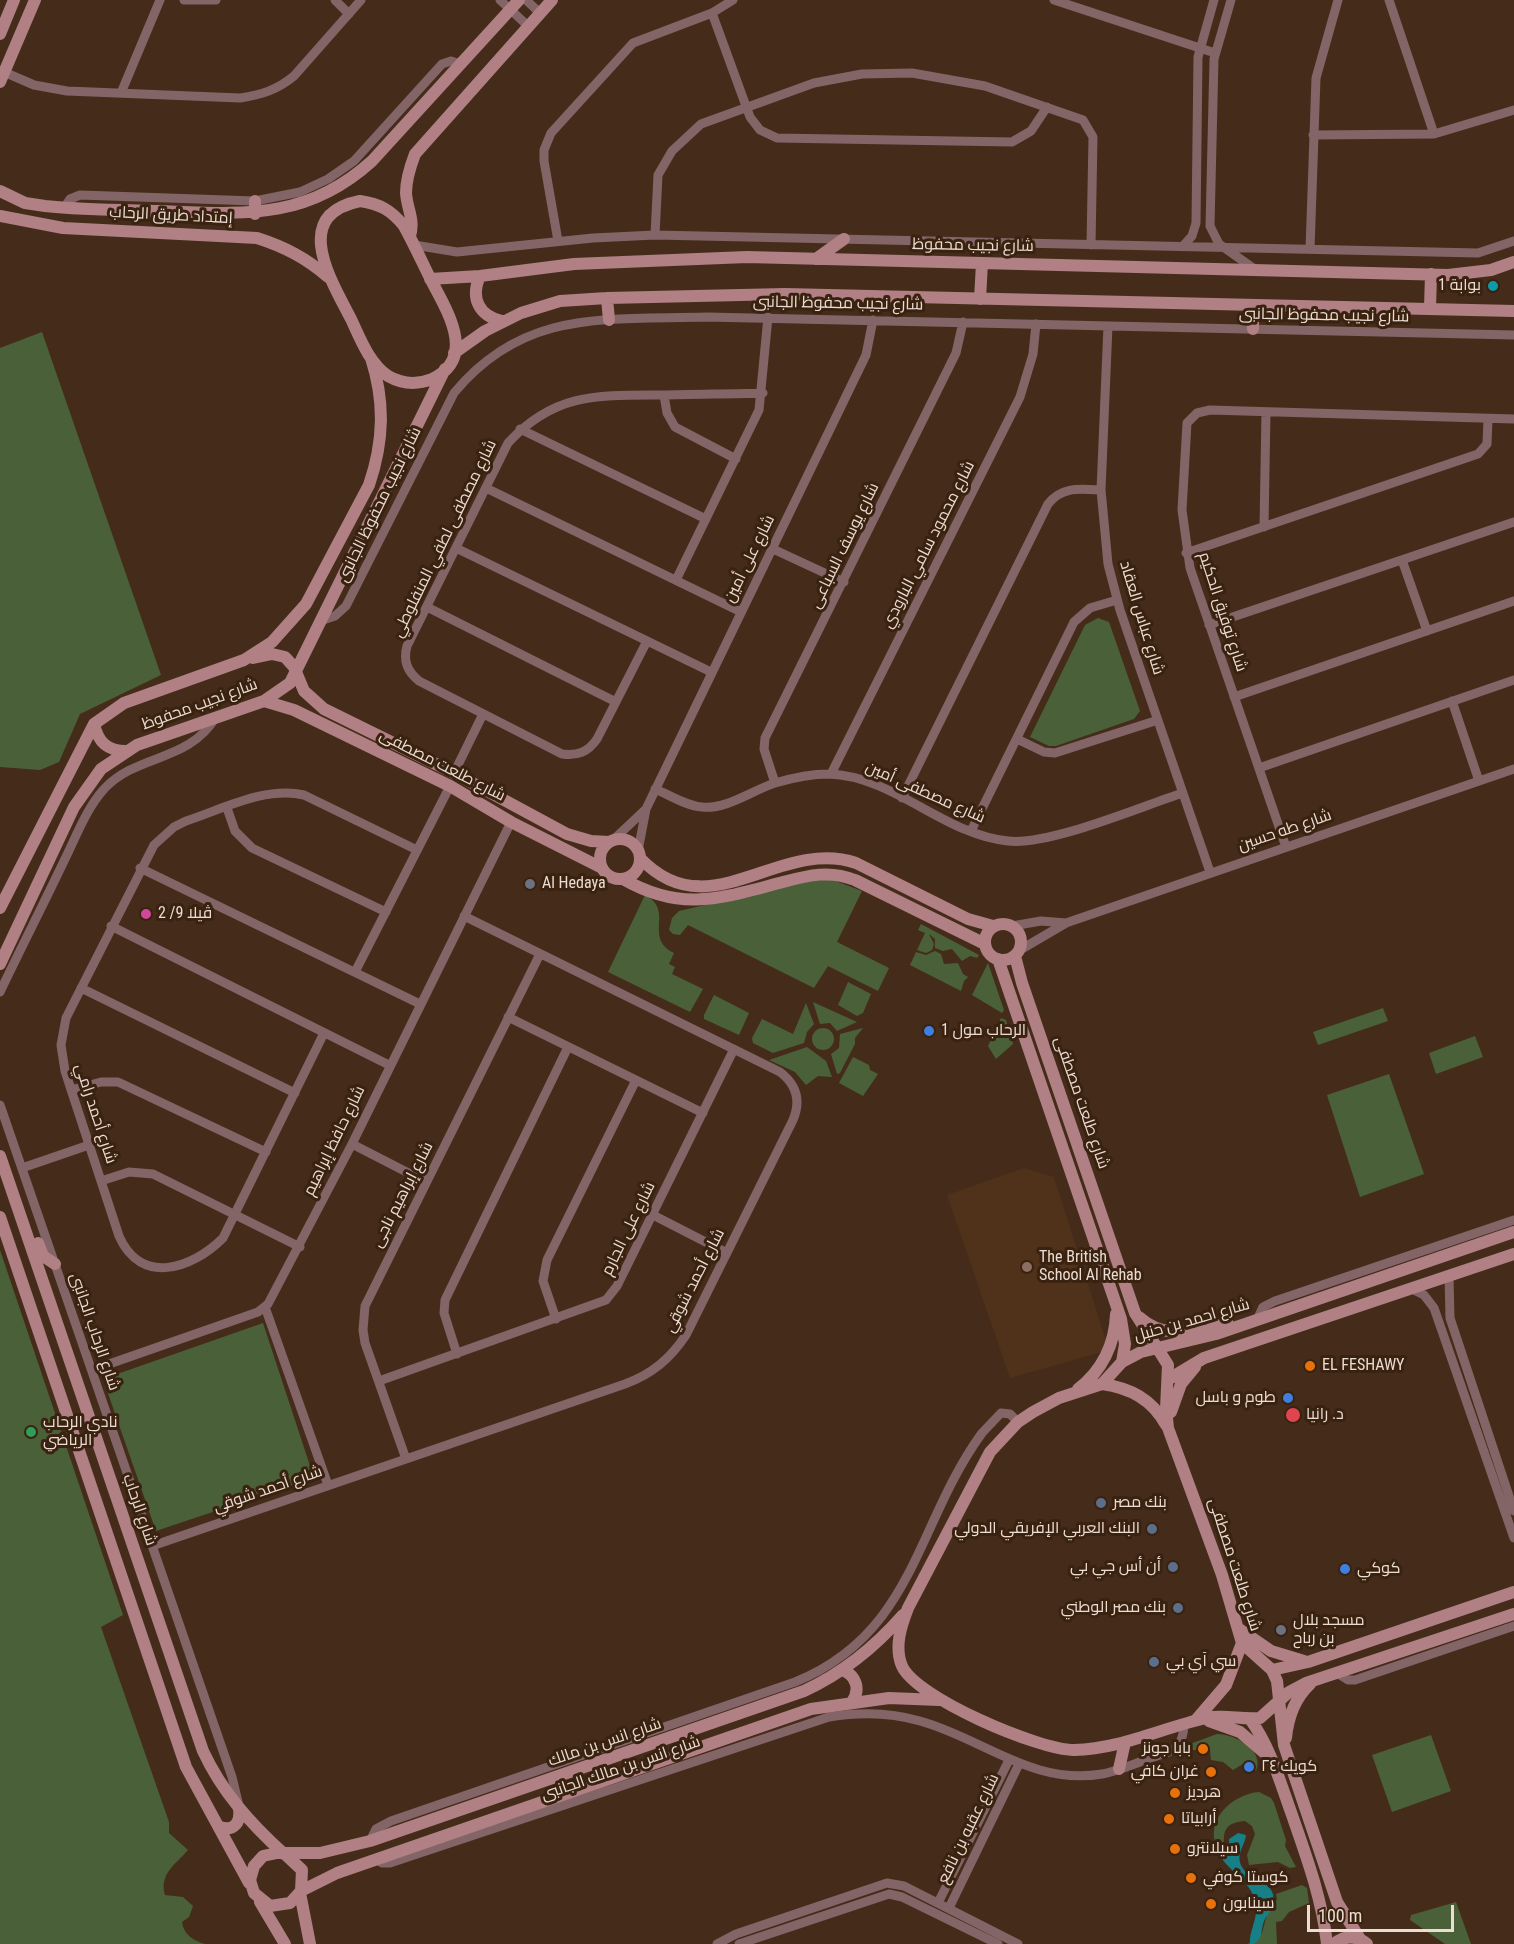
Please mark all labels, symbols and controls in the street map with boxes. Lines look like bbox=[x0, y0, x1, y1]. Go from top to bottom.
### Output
street label: إمتداد طريق الرحاب bbox=[109, 203, 233, 229]
street label: شارع نجيب محفوظ bbox=[912, 235, 1034, 257]
place label: بوابة 1 bbox=[1438, 276, 1481, 296]
marker: بوابة 1 bbox=[1486, 279, 1500, 293]
street label: شارع نجيب محفوظ الجانبى bbox=[753, 293, 923, 315]
street label: شارع نجيب محفوظ الجانبى bbox=[1239, 305, 1409, 327]
street label: شارع نجيب محفوظ الجانبى bbox=[334, 424, 426, 586]
street label: شارع مصطفى لطفي المنفلوطي bbox=[389, 437, 501, 641]
street label: شارع محمود سامي البارودي bbox=[878, 458, 980, 632]
street label: شارع يوسف السباعى bbox=[806, 480, 884, 612]
street label: شارع على أمين bbox=[721, 512, 779, 606]
street label: شارع توفيق الحكيم bbox=[1194, 550, 1250, 674]
street label: شارع عباس العقاد bbox=[1115, 559, 1167, 677]
street label: شارع نجيب محفوظ bbox=[140, 675, 260, 735]
street label: شارع طلعت مصطفى bbox=[376, 726, 508, 806]
street label: شارع مصطفى أمين bbox=[862, 758, 988, 828]
street label: شارع طه حسين bbox=[1236, 806, 1334, 856]
place label: Al Hedaya bbox=[542, 874, 606, 894]
marker: Al Hedaya bbox=[523, 877, 537, 891]
place label: ڤيلا 9/ 2 bbox=[158, 904, 212, 924]
marker: ڤيلا 9/ 2 bbox=[139, 907, 153, 921]
place label: الرحاب مول 1 bbox=[941, 1021, 1026, 1041]
marker: الرحاب مول 1 bbox=[922, 1024, 936, 1038]
street label: شارع طلعت مصطفى bbox=[1049, 1034, 1113, 1172]
street label: شارع أحمد رامي bbox=[70, 1062, 120, 1166]
street label: شارع حافظ إبراهيم bbox=[300, 1083, 370, 1199]
street label: شارع إبراهيم ناجى bbox=[368, 1139, 438, 1251]
street label: شارع على الجارم bbox=[598, 1179, 660, 1279]
street label: شارع أحمد شوقي bbox=[661, 1226, 729, 1336]
place label: The British School Al Rehab bbox=[1039, 1248, 1142, 1286]
marker: The British School Al Rehab bbox=[1020, 1260, 1034, 1274]
street label: شارع الرحاب الجانبى bbox=[65, 1271, 123, 1393]
street label: شارع احمد بن حنبل bbox=[1132, 1295, 1252, 1347]
place label: EL FESHAWY bbox=[1322, 1356, 1405, 1376]
marker: EL FESHAWY bbox=[1303, 1359, 1317, 1373]
place label: طوم و باسل bbox=[1195, 1388, 1276, 1408]
marker: طوم و باسل bbox=[1281, 1391, 1295, 1405]
place label: د. رانيا bbox=[1306, 1405, 1344, 1425]
marker: د. رانيا bbox=[1284, 1406, 1302, 1424]
place label: نادي الرحاب الرياضي bbox=[43, 1413, 117, 1451]
marker: نادي الرحاب الرياضي bbox=[24, 1425, 38, 1439]
street label: شارع أحمد شوقي bbox=[211, 1462, 325, 1518]
street label: شارع الرحاب bbox=[118, 1472, 160, 1548]
place label: بنك مصر bbox=[1113, 1493, 1167, 1513]
marker: بنك مصر bbox=[1094, 1496, 1108, 1510]
street label: شارع طلعت مصطفى bbox=[1203, 1496, 1265, 1634]
place label: البنك العربي الإفريقي الدولي bbox=[954, 1519, 1140, 1539]
marker: البنك العربي الإفريقي الدولي bbox=[1145, 1522, 1159, 1536]
place label: أن أس جي بي bbox=[1070, 1557, 1161, 1577]
place label: كوكي bbox=[1357, 1559, 1400, 1579]
marker: أن أس جي بي bbox=[1166, 1560, 1180, 1574]
marker: كوكي bbox=[1338, 1562, 1352, 1576]
place label: بنك مصر الوطني bbox=[1061, 1598, 1166, 1618]
marker: بنك مصر الوطني bbox=[1171, 1601, 1185, 1615]
place label: مسجد بلال بن رباح bbox=[1293, 1611, 1365, 1649]
marker: مسجد بلال بن رباح bbox=[1274, 1623, 1288, 1637]
place label: سي آي بي bbox=[1166, 1652, 1236, 1672]
marker: سي آي بي bbox=[1147, 1655, 1161, 1669]
street label: شارع انس بن مالك bbox=[546, 1715, 664, 1771]
street label: شارع انس بن مالك الجانبى bbox=[539, 1733, 703, 1805]
place label: بابا جونز bbox=[1142, 1739, 1191, 1759]
marker: بابا جونز bbox=[1196, 1742, 1210, 1756]
place label: كويك ٢٤ bbox=[1261, 1757, 1317, 1777]
marker: كويك ٢٤ bbox=[1242, 1760, 1256, 1774]
place label: غران كافي bbox=[1131, 1762, 1199, 1782]
marker: غران كافي bbox=[1204, 1765, 1218, 1779]
street label: شارع عقبه بن نافع bbox=[934, 1771, 1004, 1887]
place label: هرديز bbox=[1187, 1783, 1221, 1803]
marker: هرديز bbox=[1168, 1786, 1182, 1800]
place label: أرابياتا bbox=[1181, 1809, 1217, 1829]
marker: أرابياتا bbox=[1162, 1812, 1176, 1826]
place label: سيلانترو bbox=[1187, 1839, 1238, 1859]
marker: سيلانترو bbox=[1168, 1842, 1182, 1856]
place label: كوستا كوفي bbox=[1203, 1868, 1288, 1888]
marker: كوستا كوفي bbox=[1184, 1871, 1198, 1885]
scale bar bbox=[1310, 1893, 1457, 1931]
place label: سينابون bbox=[1223, 1894, 1275, 1914]
marker: سينابون bbox=[1204, 1897, 1218, 1911]
text: 100 m bbox=[1318, 1905, 1362, 1926]

